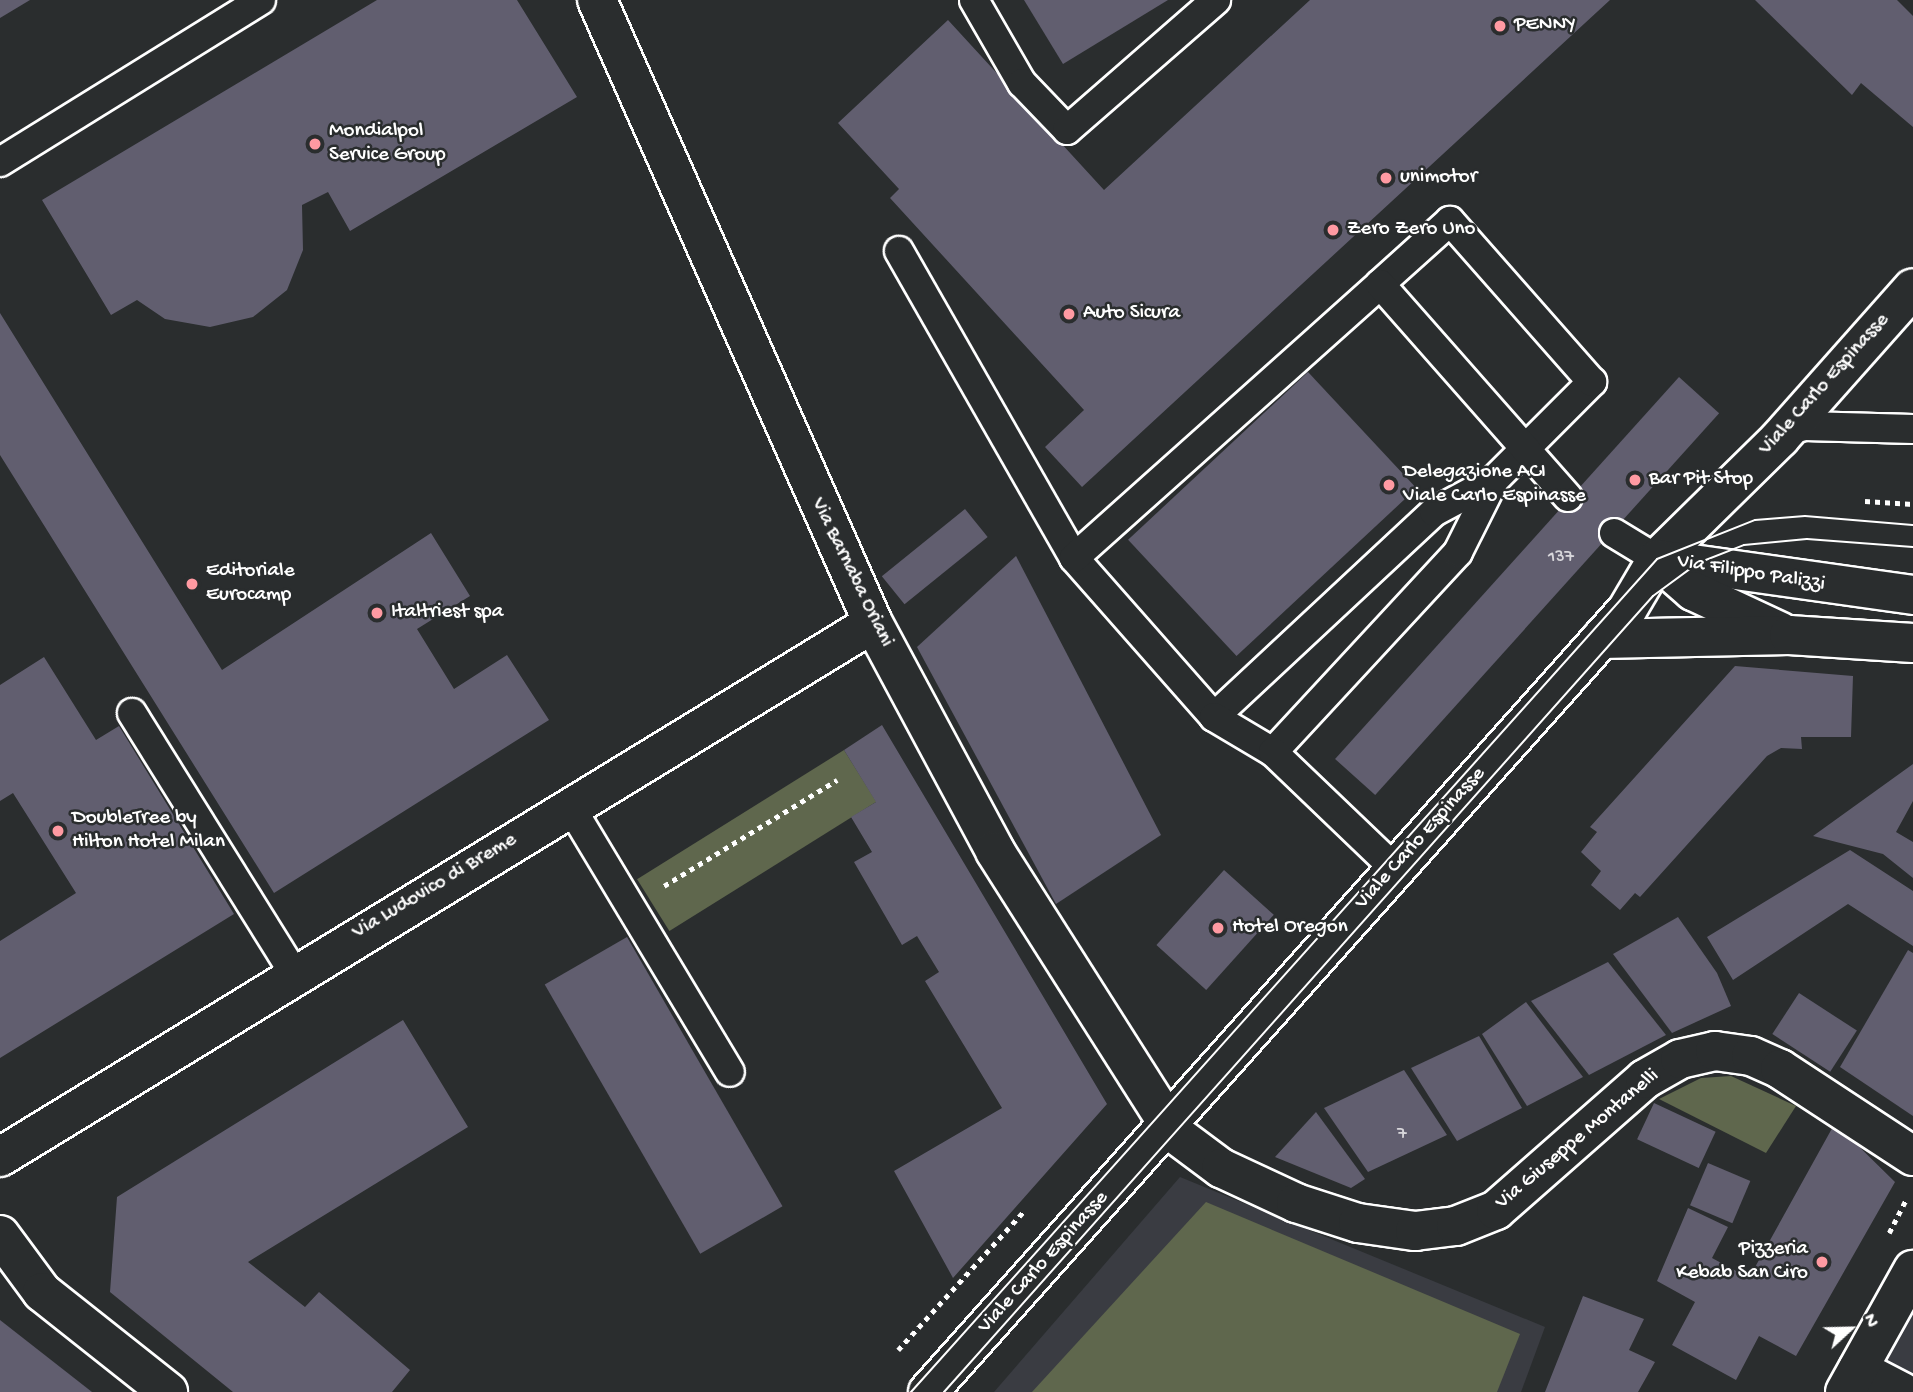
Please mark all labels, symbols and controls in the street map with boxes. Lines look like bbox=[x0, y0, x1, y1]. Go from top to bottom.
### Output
place label: PENNY bbox=[1514, 13, 1576, 39]
marker: PENNY bbox=[1492, 18, 1508, 34]
place label: Mondialpol Service Group bbox=[329, 119, 446, 169]
marker: Mondialpol Service Group bbox=[307, 136, 323, 152]
place label: unimotor bbox=[1400, 165, 1477, 191]
marker: unimotor bbox=[1378, 170, 1394, 186]
place label: Zero Zero Uno bbox=[1347, 217, 1475, 243]
marker: Zero Zero Uno bbox=[1325, 222, 1341, 238]
place label: Auto Sicura bbox=[1083, 301, 1180, 327]
marker: Auto Sicura bbox=[1061, 306, 1077, 322]
street label: Viale Carlo Espinasse bbox=[1754, 309, 1896, 461]
place label: Delegazione ACI Viale Carlo Espinasse bbox=[1403, 460, 1586, 510]
place label: Bar Pit Stop bbox=[1649, 467, 1753, 493]
marker: Bar Pit Stop bbox=[1627, 472, 1643, 488]
marker: Delegazione ACI Viale Carlo Espinasse bbox=[1381, 477, 1397, 493]
street label: Via Barnaba Oriani bbox=[804, 494, 898, 652]
house number: 137 bbox=[1548, 547, 1574, 569]
street label: Via Filippo Palizzi bbox=[1675, 550, 1827, 598]
place label: Editoriale Eurocamp bbox=[206, 559, 295, 609]
marker: Editoriale Eurocamp bbox=[184, 576, 200, 592]
place label: Italtriest spa bbox=[391, 600, 503, 626]
marker: Italtriest spa bbox=[369, 605, 385, 621]
street label: Viale Carlo Espinasse bbox=[1350, 763, 1492, 915]
place label: DoubleTree by Hilton Hotel Milan bbox=[72, 806, 225, 856]
marker: DoubleTree by Hilton Hotel Milan bbox=[50, 823, 66, 839]
street label: Via Ludovico di Breme bbox=[348, 828, 522, 946]
place label: Hotel Oregon bbox=[1232, 915, 1348, 941]
marker: Hotel Oregon bbox=[1210, 920, 1226, 936]
street label: Via Giuseppe Montanelli bbox=[1491, 1064, 1665, 1216]
house number: 7 bbox=[1397, 1124, 1407, 1146]
street label: Viale Carlo Espinasse bbox=[973, 1187, 1115, 1339]
place label: Pizzeria Kebab San Ciro bbox=[1676, 1237, 1808, 1287]
marker: Pizzeria Kebab San Ciro bbox=[1814, 1254, 1830, 1270]
north arrow bbox=[1815, 1294, 1885, 1364]
text: N bbox=[1857, 1311, 1883, 1331]

